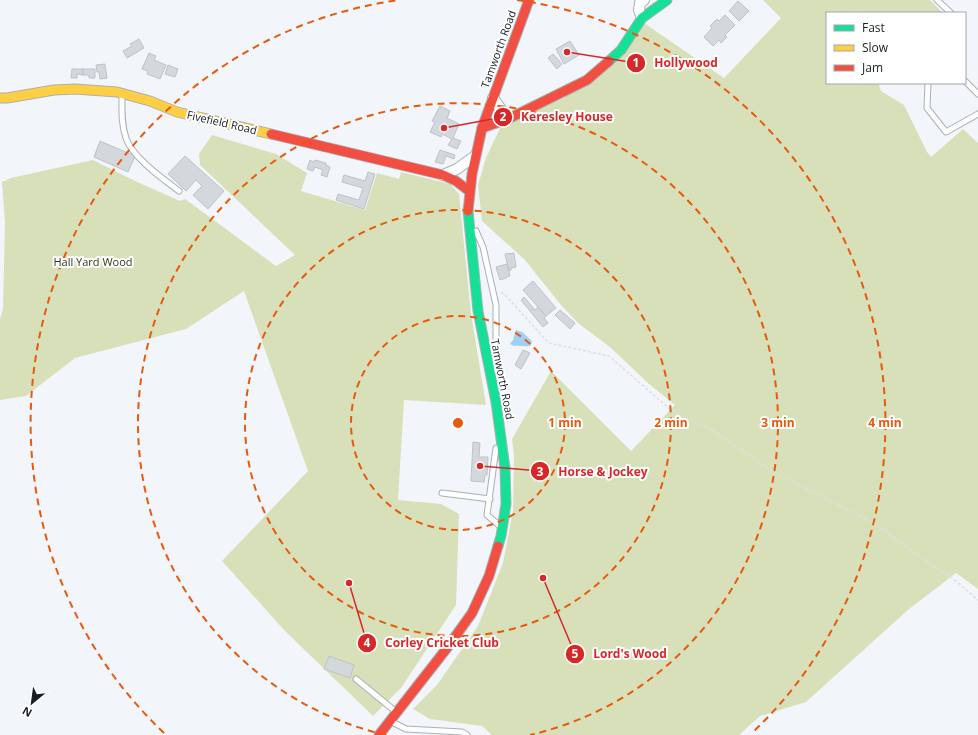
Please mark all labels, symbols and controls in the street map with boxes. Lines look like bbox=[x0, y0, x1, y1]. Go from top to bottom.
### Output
street label: Tamworth Road bbox=[477, 8, 519, 90]
legend bbox=[826, 12, 966, 84]
text: Fast bbox=[862, 19, 885, 36]
text: Slow bbox=[862, 39, 889, 56]
callout: Hollywood bbox=[626, 51, 726, 75]
text: 1 bbox=[633, 54, 639, 71]
text: Hollywood bbox=[654, 54, 718, 71]
text: Jam bbox=[861, 59, 883, 76]
callout: Keresley House bbox=[493, 105, 621, 129]
street label: Fivefield Road bbox=[186, 107, 258, 137]
text: 2 bbox=[500, 108, 507, 125]
text: Keresley House bbox=[521, 108, 613, 125]
park label: Hall Yard Wood bbox=[53, 254, 133, 269]
street label: Tamworth Road bbox=[488, 337, 518, 421]
text: 1 min bbox=[548, 414, 582, 431]
text: 2 min bbox=[654, 414, 688, 431]
text: 3 min bbox=[761, 414, 795, 431]
text: 4 min bbox=[868, 414, 902, 431]
centre of rings bbox=[451, 416, 465, 430]
callout: Horse & Jockey bbox=[530, 459, 655, 483]
text: 3 bbox=[537, 463, 544, 480]
text: Horse & Jockey bbox=[558, 463, 648, 480]
callout: Corley Cricket Club bbox=[357, 631, 507, 655]
text: 4 bbox=[364, 634, 371, 651]
text: Corley Cricket Club bbox=[385, 634, 499, 651]
callout: Lord's Wood bbox=[565, 642, 674, 666]
text: 5 bbox=[572, 645, 579, 662]
text: Lord's Wood bbox=[593, 645, 667, 662]
north arrow bbox=[12, 683, 52, 723]
text: N bbox=[19, 703, 34, 721]

